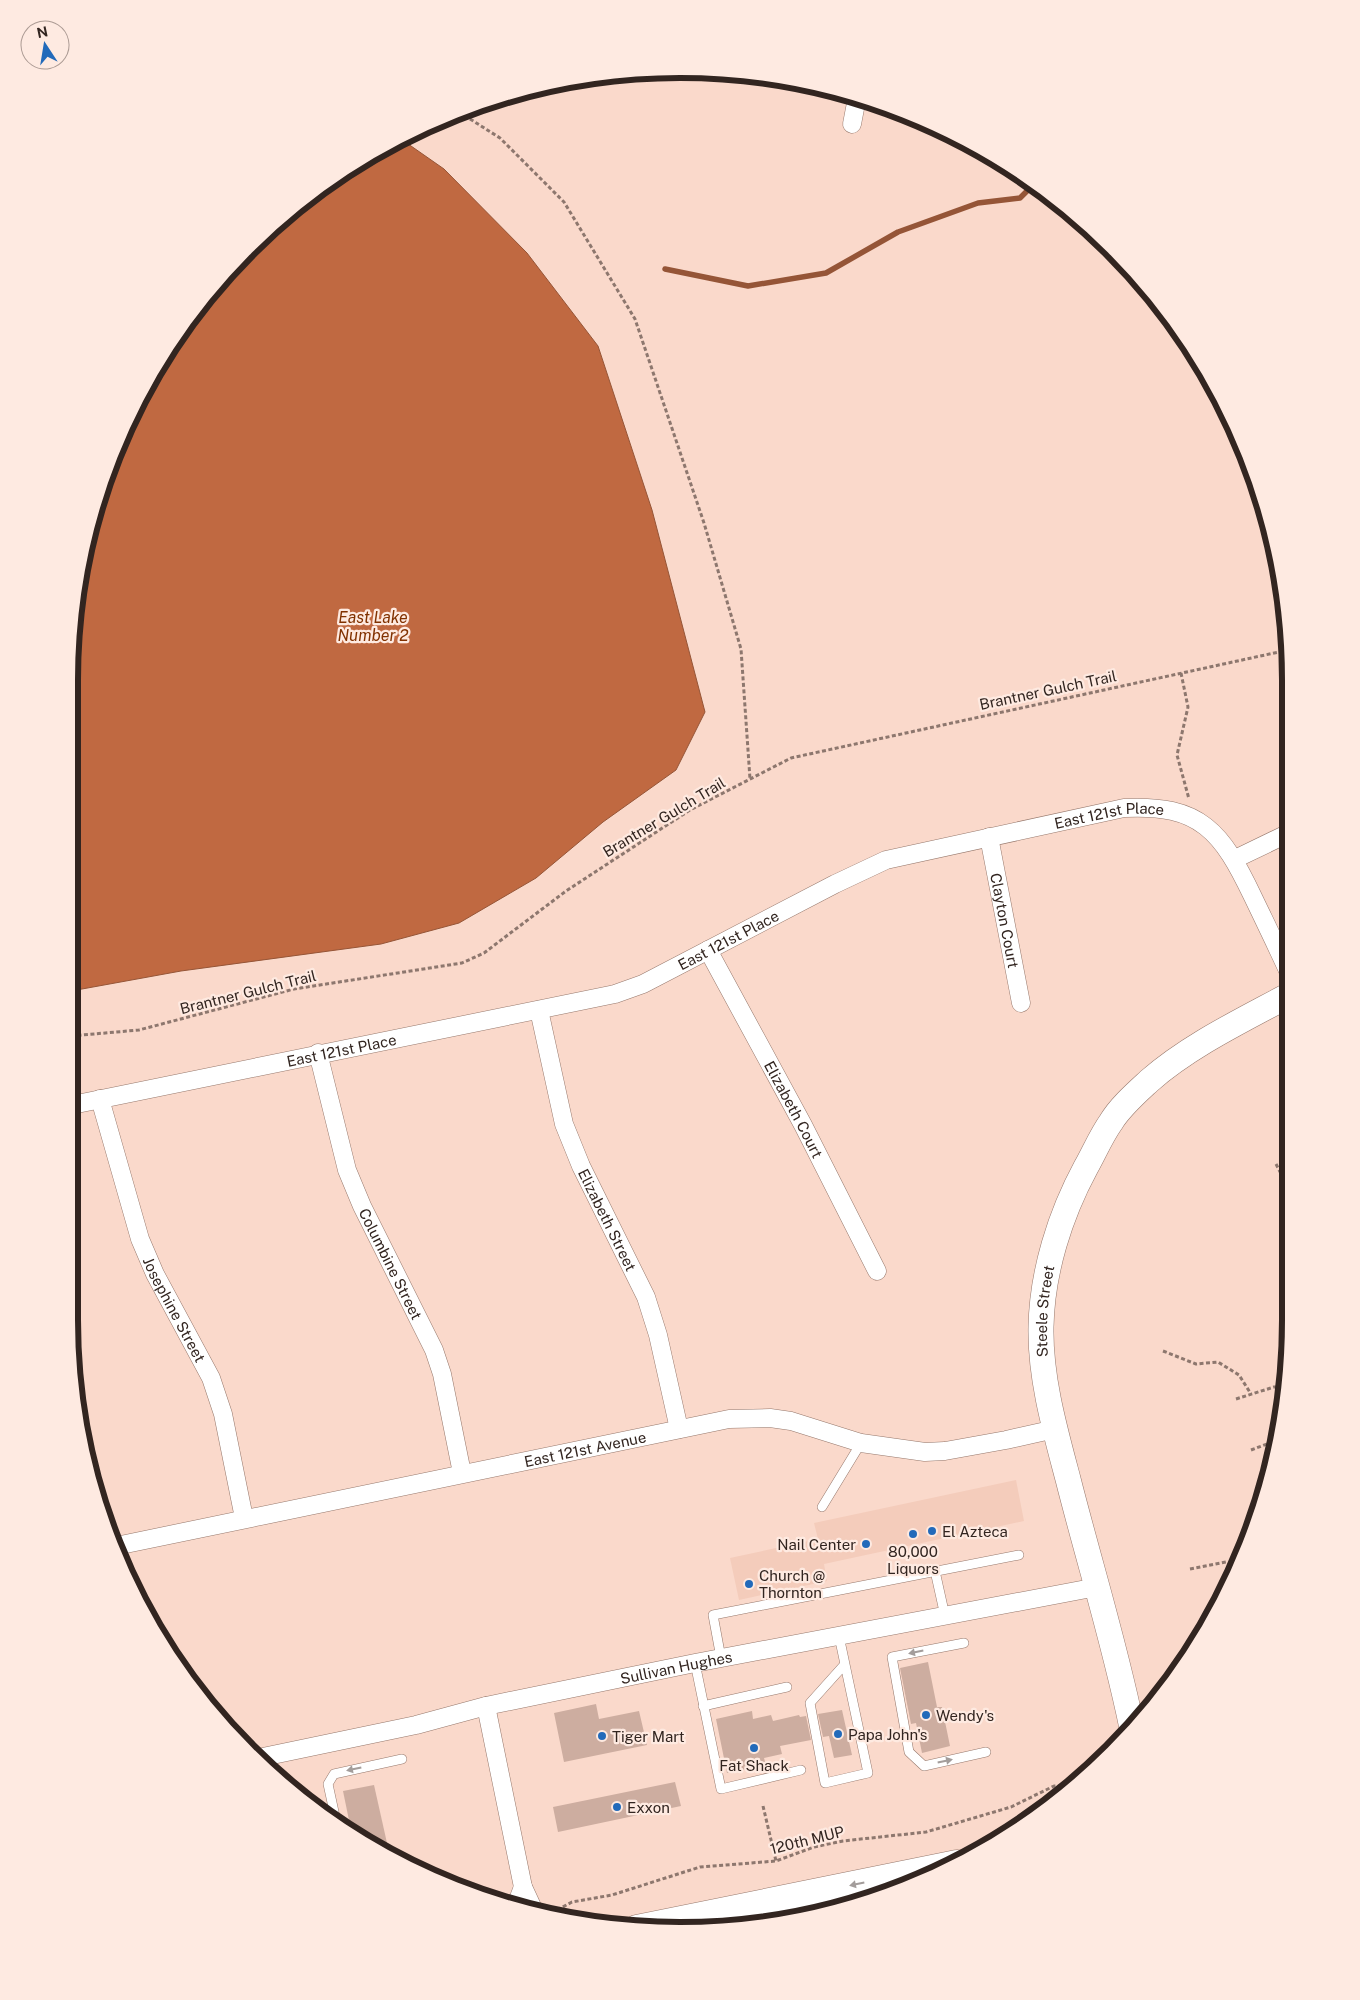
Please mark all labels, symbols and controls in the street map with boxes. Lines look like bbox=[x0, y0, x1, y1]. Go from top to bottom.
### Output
north arrow bbox=[20, 20, 70, 70]
text: N bbox=[35, 23, 49, 41]
water label: East Lake Number 2 bbox=[337, 608, 409, 645]
street label: Brantner Gulch Trail bbox=[978, 667, 1118, 713]
street label: Brantner Gulch Trail bbox=[600, 774, 728, 860]
street label: East 121st Place bbox=[1053, 799, 1165, 831]
street label: Clayton Court bbox=[988, 871, 1023, 970]
street label: East 121st Place bbox=[675, 906, 782, 973]
street label: Brantner Gulch Trail bbox=[178, 967, 318, 1017]
street label: East 121st Place bbox=[285, 1030, 398, 1069]
street label: Elizabeth Court bbox=[761, 1058, 827, 1161]
street label: Elizabeth Street bbox=[575, 1166, 640, 1274]
street label: Columbine Street bbox=[356, 1205, 426, 1322]
street label: Josephine Street bbox=[140, 1254, 209, 1365]
street label: Steele Street bbox=[1032, 1263, 1057, 1358]
street label: East 121st Avenue bbox=[523, 1428, 647, 1470]
place label: El Azteca bbox=[942, 1523, 1008, 1540]
marker: El Azteca bbox=[926, 1525, 938, 1537]
marker: 80,000 Liquors bbox=[907, 1528, 919, 1540]
place label: Nail Center bbox=[777, 1536, 856, 1553]
marker: Nail Center bbox=[860, 1538, 872, 1550]
place label: 80,000 Liquors bbox=[887, 1543, 939, 1577]
place label: Church @ Thornton bbox=[759, 1567, 825, 1601]
marker: Church @ Thornton bbox=[743, 1578, 755, 1590]
street label: Sullivan Hughes bbox=[619, 1648, 733, 1687]
one-way arrow bbox=[907, 1649, 923, 1657]
place label: Wendy's bbox=[936, 1707, 994, 1724]
marker: Wendy's bbox=[920, 1709, 932, 1721]
place label: Papa John's bbox=[848, 1726, 927, 1743]
place label: Tiger Mart bbox=[612, 1728, 685, 1745]
marker: Papa John's bbox=[832, 1728, 844, 1740]
marker: Tiger Mart bbox=[596, 1730, 608, 1742]
marker: Fat Shack bbox=[748, 1742, 760, 1754]
place label: Fat Shack bbox=[719, 1757, 789, 1774]
one-way arrow bbox=[938, 1757, 953, 1765]
one-way arrow bbox=[347, 1765, 362, 1773]
place label: Exxon bbox=[627, 1799, 670, 1816]
marker: Exxon bbox=[611, 1801, 623, 1813]
street label: 120th MUP bbox=[768, 1822, 846, 1857]
one-way arrow bbox=[850, 1880, 865, 1888]

